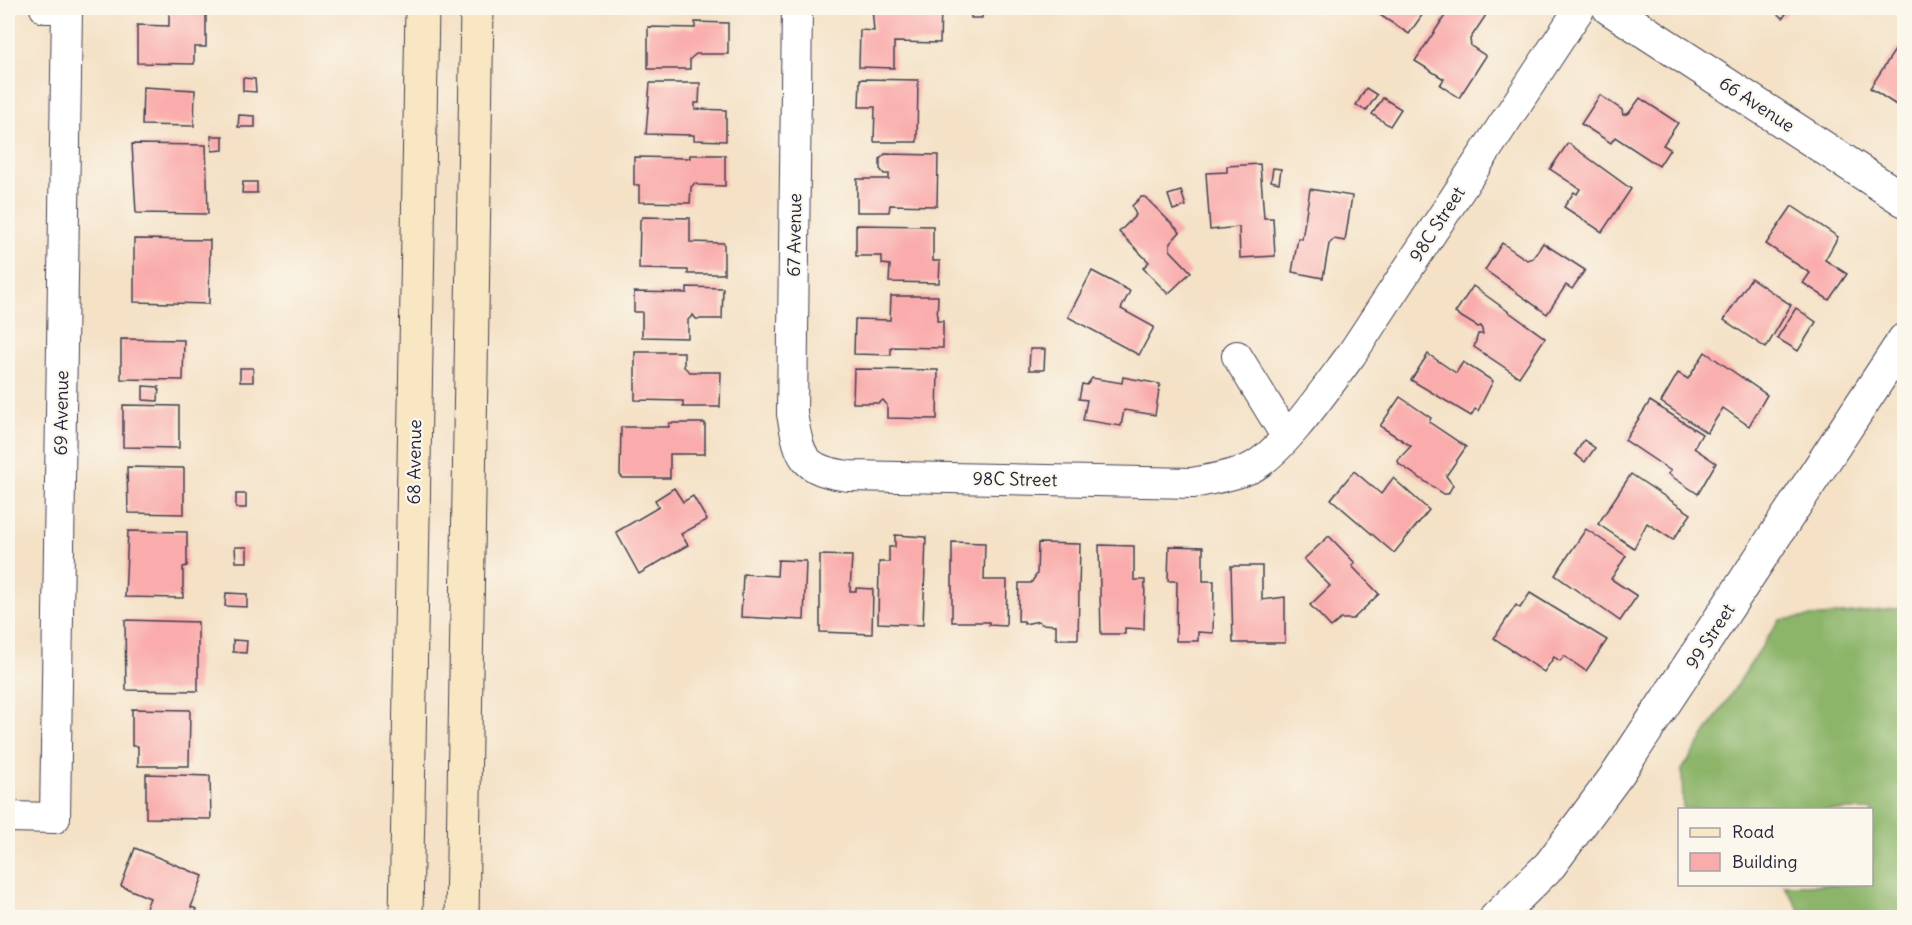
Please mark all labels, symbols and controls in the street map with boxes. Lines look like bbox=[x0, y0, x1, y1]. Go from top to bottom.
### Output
street label: 66 Avenue bbox=[1715, 71, 1799, 137]
street label: 98C Street bbox=[1404, 182, 1470, 266]
street label: 67 Avenue bbox=[782, 193, 806, 277]
street label: 69 Avenue bbox=[49, 370, 73, 456]
street label: 68 Avenue bbox=[402, 419, 426, 505]
street label: 98C Street bbox=[972, 467, 1058, 491]
street label: 99 Street bbox=[1680, 599, 1740, 673]
legend bbox=[1678, 808, 1873, 886]
text: Road bbox=[1732, 820, 1775, 843]
text: Building bbox=[1732, 850, 1797, 873]

